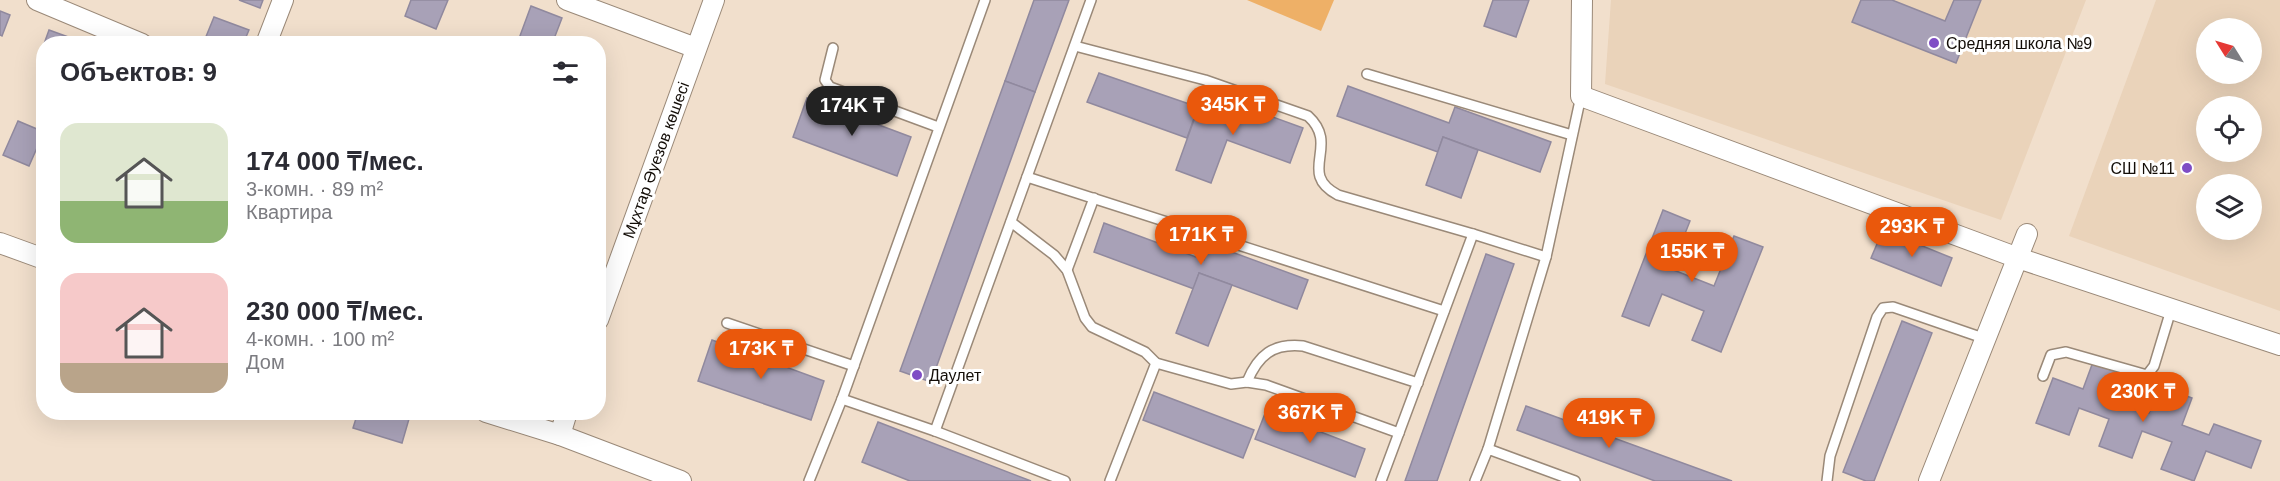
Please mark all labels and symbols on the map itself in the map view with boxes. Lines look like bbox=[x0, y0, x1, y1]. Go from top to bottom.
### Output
north arrow bbox=[2196, 18, 2262, 84]
place label: Средняя школа №9 bbox=[1946, 35, 2092, 52]
marker: Средняя школа №9 bbox=[1927, 36, 1941, 50]
street label: Мұхтар Әуезов көшесі bbox=[620, 80, 692, 240]
pin: 345K ₸ bbox=[1184, 85, 1282, 136]
pin: 174K ₸ bbox=[803, 86, 901, 137]
place label: СШ №11 bbox=[2111, 160, 2175, 177]
marker: СШ №11 bbox=[2180, 161, 2194, 175]
pin: 293K ₸ bbox=[1863, 207, 1961, 258]
pin: 171K ₸ bbox=[1152, 215, 1250, 266]
pin: 155K ₸ bbox=[1643, 232, 1741, 283]
pin: 173K ₸ bbox=[712, 329, 810, 380]
place label: Даулет bbox=[929, 367, 982, 384]
marker: Даулет bbox=[910, 368, 924, 382]
pin: 230K ₸ bbox=[2094, 372, 2192, 423]
pin: 367K ₸ bbox=[1261, 393, 1359, 444]
pin: 419K ₸ bbox=[1560, 398, 1658, 449]

